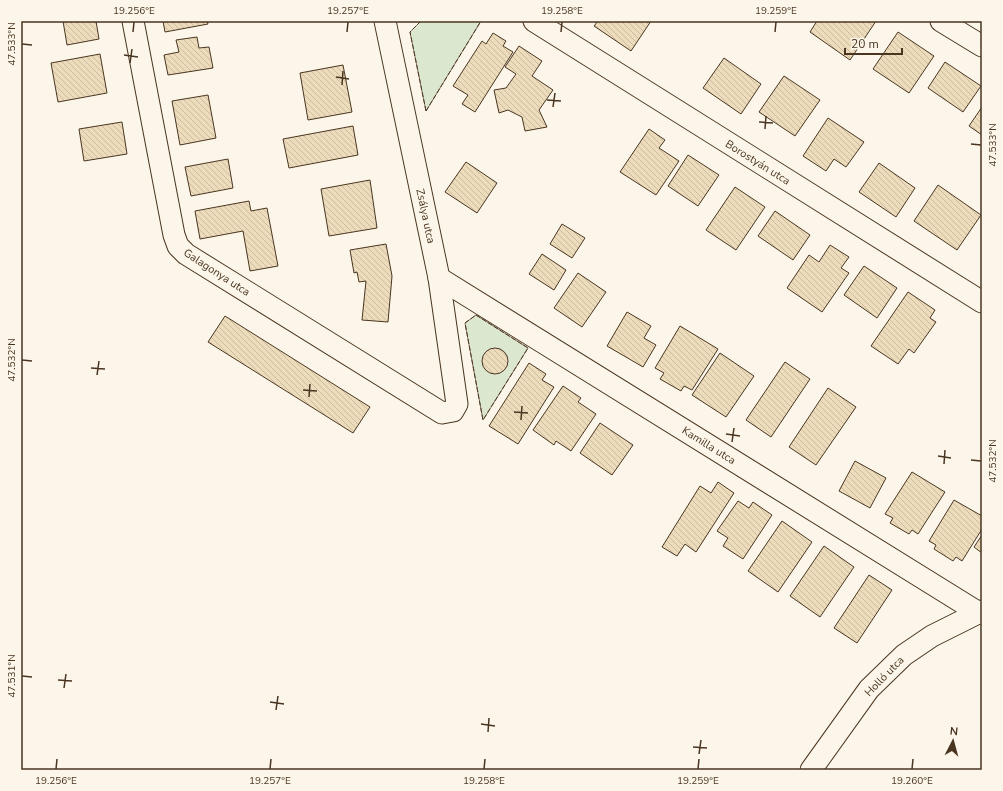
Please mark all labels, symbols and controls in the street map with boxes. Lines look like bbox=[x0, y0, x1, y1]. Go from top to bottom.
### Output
text: 19.256°E bbox=[113, 4, 155, 18]
text: 19.257°E bbox=[327, 4, 369, 18]
text: 19.258°E bbox=[541, 4, 583, 18]
text: 19.259°E bbox=[755, 4, 797, 18]
text: 47.533°N bbox=[5, 22, 19, 66]
scale bar bbox=[845, 30, 902, 56]
text: 20 m bbox=[851, 36, 879, 52]
text: 47.533°N bbox=[986, 123, 1000, 167]
street label: Borostyán utca bbox=[722, 136, 793, 188]
street label: Zsálya utca bbox=[412, 187, 439, 245]
street label: Galagonya utca bbox=[180, 245, 253, 300]
text: 47.532°N bbox=[5, 338, 19, 382]
street label: Kamilla utca bbox=[679, 423, 739, 468]
text: 47.532°N bbox=[986, 439, 1000, 483]
street label: Holló utca bbox=[861, 653, 907, 700]
text: 47.531°N bbox=[5, 654, 19, 698]
north arrow bbox=[933, 721, 973, 761]
text: N bbox=[949, 724, 959, 739]
text: 19.256°E bbox=[35, 774, 77, 788]
text: 19.257°E bbox=[249, 774, 291, 788]
text: 19.258°E bbox=[463, 774, 505, 788]
text: 19.259°E bbox=[677, 774, 719, 788]
text: 19.260°E bbox=[891, 774, 933, 788]

